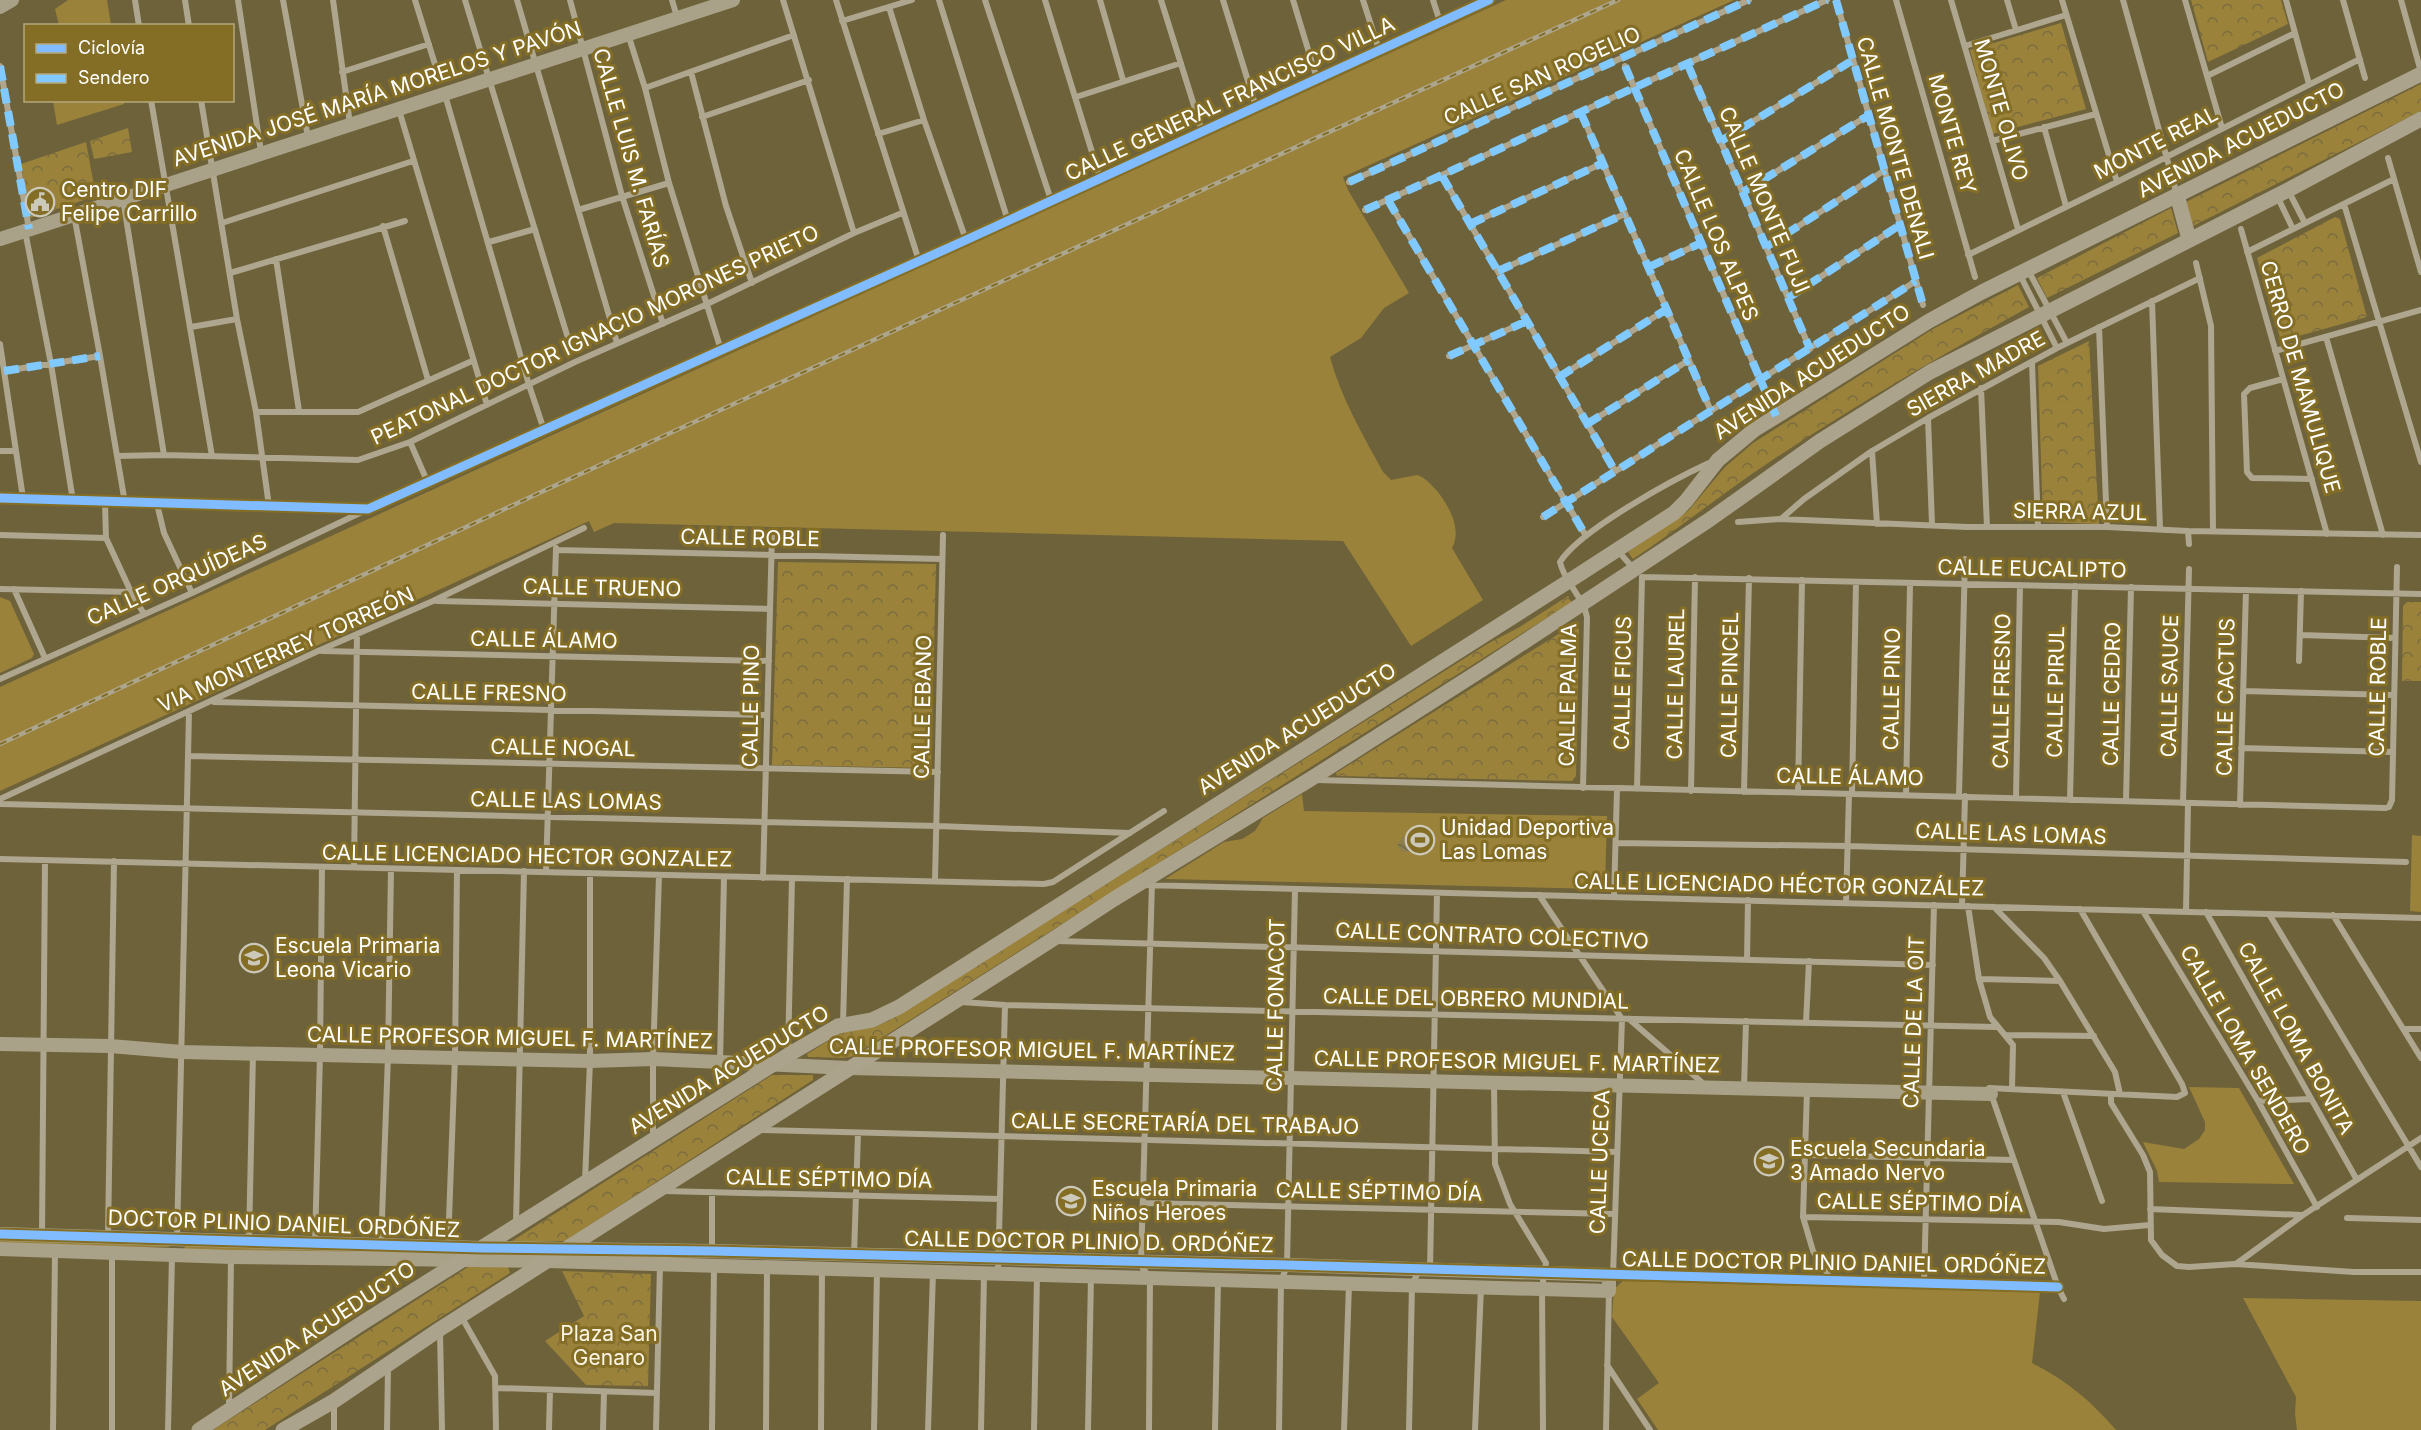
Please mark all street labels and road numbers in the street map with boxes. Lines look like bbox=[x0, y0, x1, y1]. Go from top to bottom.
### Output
street label: CALLE GENERAL FRANCISCO VILLA bbox=[1061, 11, 1398, 186]
street label: AVENIDA JOSÉ MARÍA MORELOS Y PAVÓN bbox=[169, 15, 584, 172]
street label: CALLE SAN ROGELIO bbox=[1439, 21, 1644, 130]
street label: CALLE MONTE DENALI bbox=[1852, 34, 1939, 262]
street label: MONTE OLIVO bbox=[1969, 36, 2034, 184]
street label: CALLE LUIS M. FARÍAS bbox=[588, 45, 676, 271]
street label: MONTE REY bbox=[1923, 71, 1981, 197]
street label: AVENIDA ACUEDUCTO bbox=[2133, 76, 2348, 203]
street label: MONTE REAL bbox=[2090, 101, 2222, 184]
street label: CALLE MONTE FUJI bbox=[1714, 103, 1815, 297]
street label: CALLE LOS ALPES bbox=[1669, 145, 1764, 325]
street label: PEATONAL DOCTOR IGNACIO MORONES PRIETO bbox=[367, 219, 823, 450]
street label: CERRO DE MAMULIQUE bbox=[2255, 258, 2346, 496]
street label: AVENIDA ACUEDUCTO bbox=[1709, 299, 1915, 444]
street label: SIERRA MADRE bbox=[1902, 325, 2049, 422]
street label: SIERRA AZUL bbox=[2013, 498, 2147, 525]
street label: CALLE ROBLE bbox=[680, 524, 820, 551]
street label: CALLE ORQUÍDEAS bbox=[83, 528, 271, 630]
street label: CALLE EUCALIPTO bbox=[1937, 554, 2127, 583]
street label: CALLE TRUENO bbox=[522, 574, 682, 601]
street label: VIA MONTERREY TORREÓN bbox=[153, 581, 418, 717]
street label: CALLE LAUREL bbox=[1662, 608, 1689, 760]
street label: CALLE PINCEL bbox=[1716, 612, 1743, 758]
street label: CALLE FRESNO bbox=[1988, 613, 2015, 769]
street label: CALLE SAUCE bbox=[2156, 614, 2183, 758]
street label: CALLE FICUS bbox=[1609, 616, 1636, 750]
street label: CALLE ROBLE bbox=[2364, 617, 2391, 757]
street label: CALLE CACTUS bbox=[2212, 618, 2239, 776]
street label: CALLE CEDRO bbox=[2098, 622, 2125, 766]
street label: CALLE PALMA bbox=[1554, 623, 1581, 767]
street label: CALLE ÁLAMO bbox=[470, 625, 618, 653]
street label: CALLE PIRUL bbox=[2042, 626, 2069, 758]
street label: CALLE PINO bbox=[1878, 627, 1905, 751]
street label: CALLE EBANO bbox=[909, 635, 936, 779]
street label: CALLE PINO bbox=[737, 644, 764, 768]
street label: AVENIDA ACUEDUCTO bbox=[1193, 657, 1400, 800]
street label: CALLE FRESNO bbox=[411, 679, 567, 706]
street label: CALLE NOGAL bbox=[490, 734, 636, 761]
street label: CALLE ÁLAMO bbox=[1776, 762, 1924, 790]
street label: CALLE LAS LOMAS bbox=[470, 786, 662, 815]
street label: CALLE LAS LOMAS bbox=[1915, 818, 2107, 849]
street label: CALLE LICENCIADO HECTOR GONZALEZ bbox=[322, 839, 732, 872]
street label: CALLE LICENCIADO HÉCTOR GONZÁLEZ bbox=[1574, 867, 1984, 901]
street label: CALLE FONACOT bbox=[1261, 918, 1290, 1092]
street label: CALLE CONTRATO COLECTIVO bbox=[1335, 918, 1649, 953]
street label: CALLE DE LA OIT bbox=[1898, 935, 1929, 1109]
street label: CALLE LOMA BONITA bbox=[2233, 937, 2360, 1138]
street label: CALLE LOMA SENDERO bbox=[2175, 941, 2316, 1159]
street label: CALLE DEL OBRERO MUNDIAL bbox=[1323, 983, 1629, 1014]
street label: AVENIDA ACUEDUCTO bbox=[624, 1000, 833, 1139]
street label: CALLE PROFESOR MIGUEL F. MARTÍNEZ bbox=[307, 1020, 713, 1054]
street label: CALLE PROFESOR MIGUEL F. MARTÍNEZ bbox=[829, 1032, 1235, 1066]
street label: CALLE PROFESOR MIGUEL F. MARTÍNEZ bbox=[1314, 1044, 1720, 1078]
street label: CALLE UCECA bbox=[1584, 1089, 1615, 1235]
street label: CALLE SECRETARÍA DEL TRABAJO bbox=[1011, 1107, 1359, 1139]
street label: CALLE SÉPTIMO DÍA bbox=[725, 1163, 933, 1193]
street label: CALLE SÉPTIMO DÍA bbox=[1275, 1176, 1483, 1206]
street label: CALLE SÉPTIMO DÍA bbox=[1816, 1187, 2024, 1217]
street label: DOCTOR PLINIO DANIEL ORDÓÑEZ bbox=[107, 1204, 461, 1242]
street label: CALLE DOCTOR PLINIO D. ORDÓÑEZ bbox=[904, 1225, 1274, 1257]
street label: CALLE DOCTOR PLINIO DANIEL ORDÓÑEZ bbox=[1622, 1245, 2046, 1279]
street label: AVENIDA ACUEDUCTO bbox=[214, 1256, 420, 1401]

